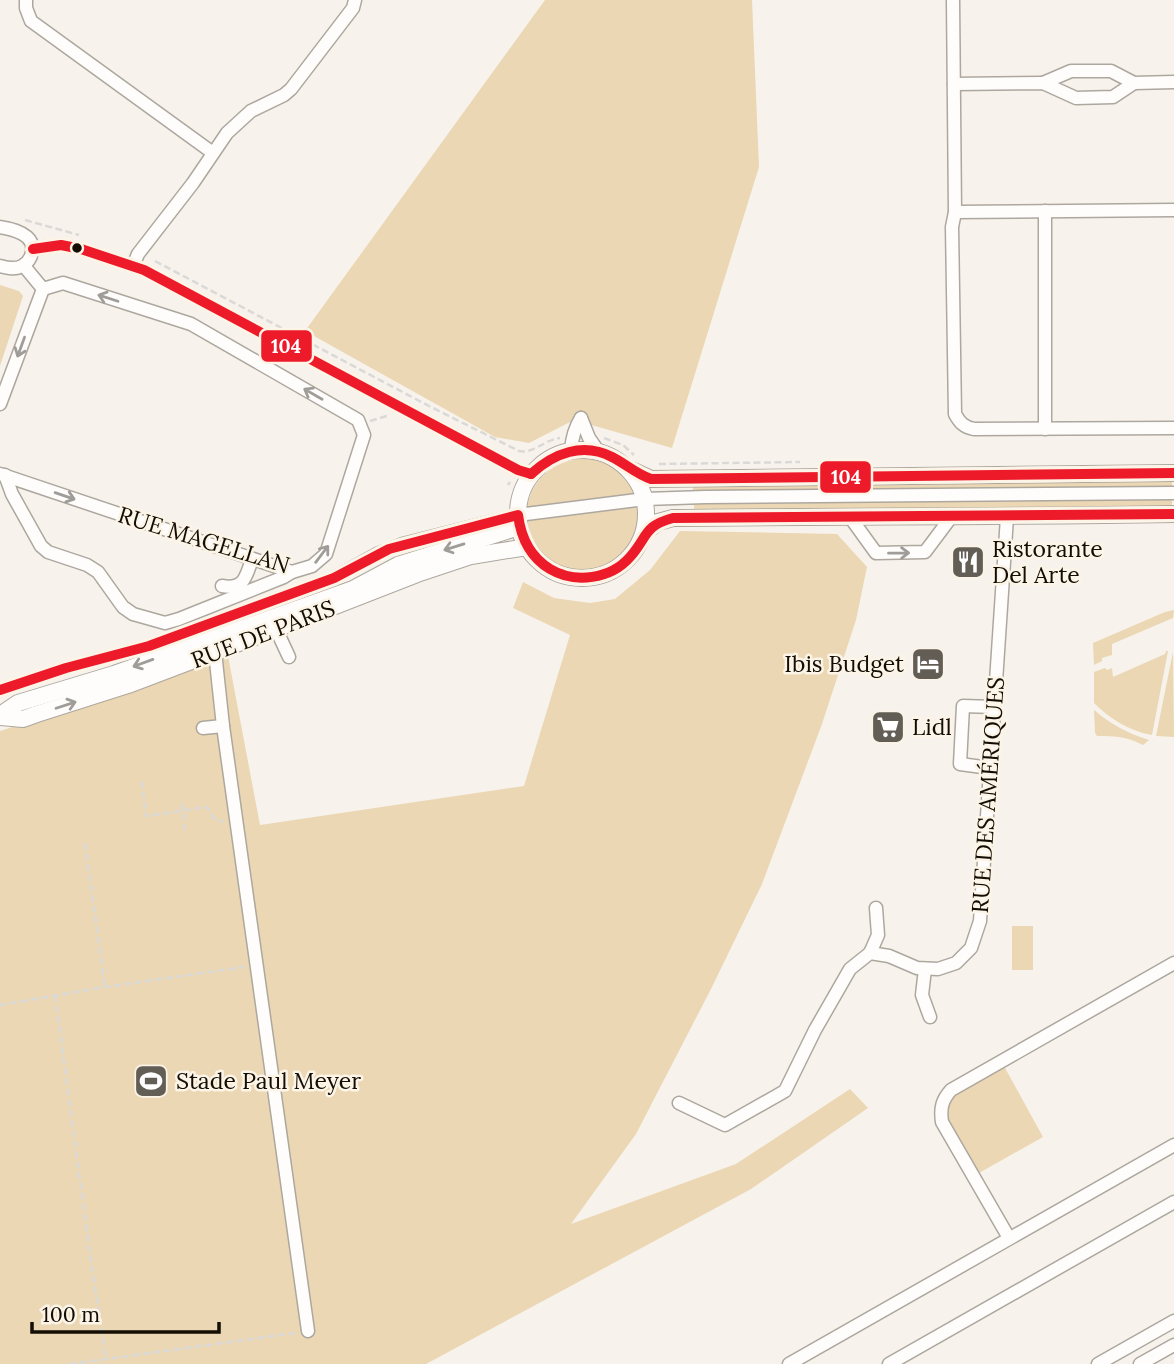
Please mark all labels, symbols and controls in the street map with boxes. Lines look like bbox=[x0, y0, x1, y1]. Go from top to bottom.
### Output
unlabelled marker bbox=[70, 241, 84, 255]
one-way arrow bbox=[98, 291, 120, 303]
line badge: 104 bbox=[260, 329, 313, 363]
text: 104 bbox=[271, 334, 301, 358]
one-way arrow bbox=[14, 335, 26, 357]
one-way arrow bbox=[303, 387, 324, 400]
line badge: 104 bbox=[819, 460, 872, 494]
text: 104 bbox=[831, 465, 861, 489]
one-way arrow bbox=[53, 490, 75, 503]
street label: RUE MAGELLAN bbox=[115, 500, 294, 579]
place label: Ristorante Del Arte bbox=[992, 534, 1103, 589]
one-way arrow bbox=[443, 542, 465, 555]
restaurant icon: Ristorante Del Arte bbox=[949, 543, 987, 581]
one-way arrow bbox=[314, 545, 329, 564]
one-way arrow bbox=[887, 546, 910, 559]
street label: RUE DE PARIS bbox=[187, 593, 339, 674]
hotel icon: Ibis Budget bbox=[909, 645, 947, 683]
place label: Ibis Budget bbox=[784, 649, 904, 678]
one-way arrow bbox=[132, 658, 154, 670]
street label: RUE DES AMÉRIQUES bbox=[965, 676, 1010, 914]
one-way arrow bbox=[55, 698, 77, 711]
supermarket icon: Lidl bbox=[869, 708, 907, 746]
place label: Lidl bbox=[912, 712, 952, 741]
sports icon: Stade Paul Meyer bbox=[132, 1062, 170, 1100]
place label: Stade Paul Meyer bbox=[176, 1066, 361, 1095]
scale bar bbox=[32, 1290, 219, 1334]
text: 100 m bbox=[42, 1301, 100, 1328]

